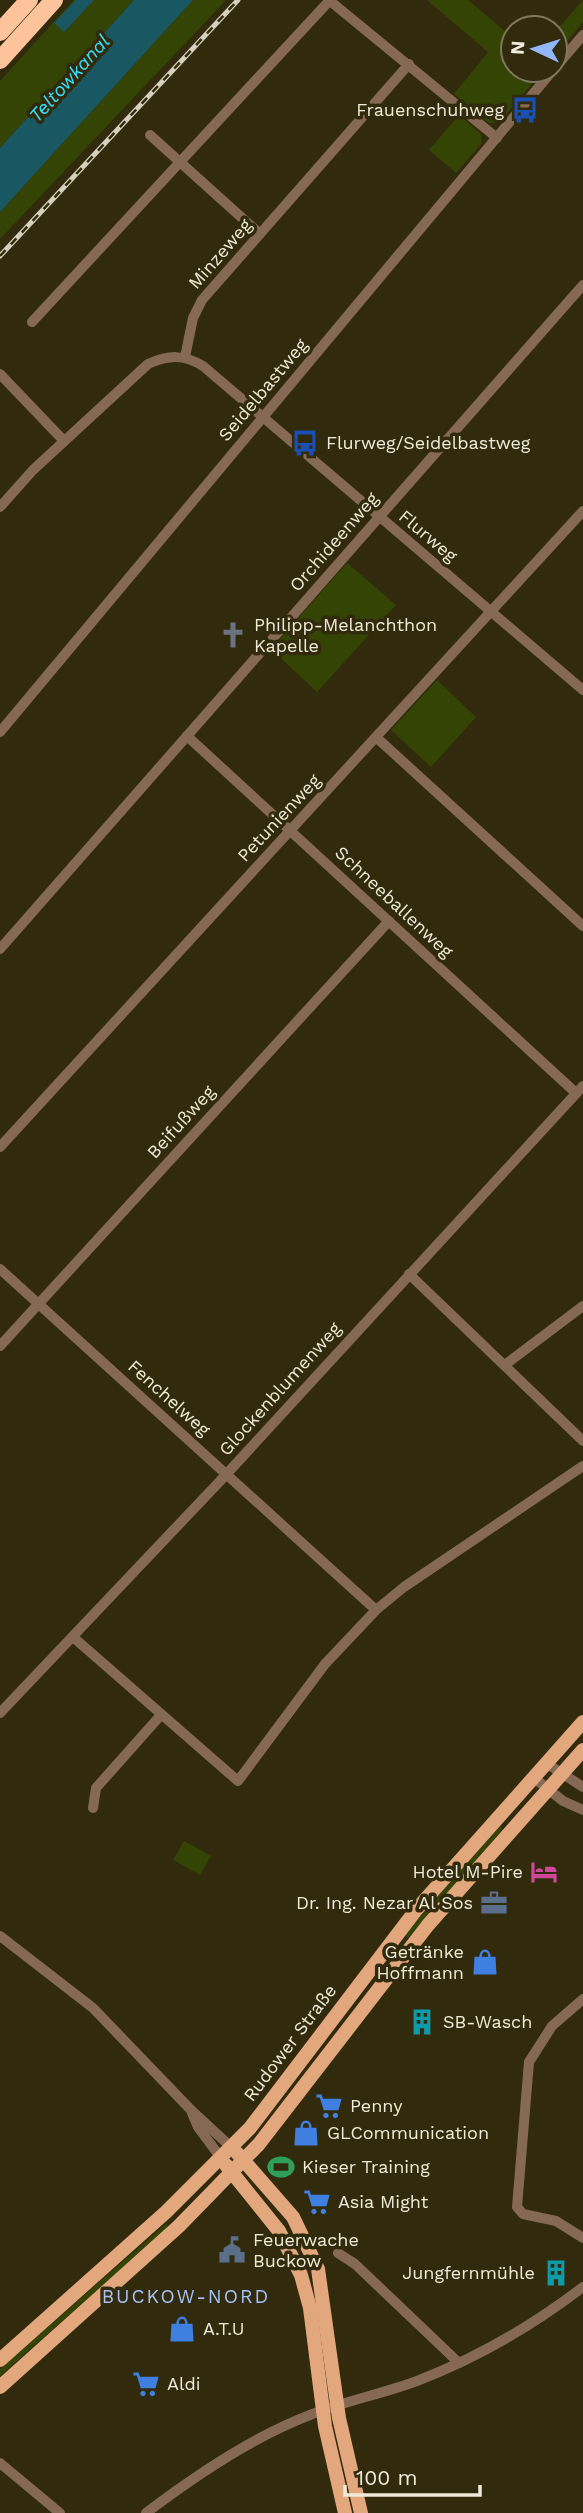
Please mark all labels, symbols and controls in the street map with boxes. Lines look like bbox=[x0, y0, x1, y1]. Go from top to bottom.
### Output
north arrow bbox=[499, 14, 569, 84]
water label: Teltowkanal bbox=[24, 30, 115, 127]
text: N bbox=[506, 40, 530, 56]
bus stop icon: Frauenschuhweg bbox=[510, 95, 540, 125]
place label: Frauenschuhweg bbox=[356, 99, 504, 120]
street label: Minzeweg bbox=[184, 214, 256, 293]
street label: Seidelbastweg bbox=[214, 334, 312, 445]
bus stop icon: Flurweg/Seidelbastweg bbox=[290, 428, 320, 458]
place label: Flurweg/Seidelbastweg bbox=[326, 432, 531, 453]
street label: Orchideenweg bbox=[285, 488, 383, 595]
street label: Flurweg bbox=[395, 505, 462, 566]
place label: Philipp-Melanchthon Kapelle bbox=[254, 614, 437, 656]
church icon: Philipp-Melanchthon Kapelle bbox=[218, 620, 248, 650]
street label: Petunienweg bbox=[233, 769, 325, 866]
street label: Schneeballenweg bbox=[331, 842, 458, 962]
street label: Beifußweg bbox=[142, 1081, 219, 1162]
street label: Glockenblumenweg bbox=[214, 1317, 345, 1460]
street label: Fenchelweg bbox=[124, 1355, 215, 1440]
hotel icon: Hotel M-Pire bbox=[529, 1857, 559, 1887]
place label: Hotel M-Pire bbox=[413, 1861, 523, 1882]
office icon: Dr. Ing. Nezar Al Sos bbox=[479, 1888, 509, 1918]
place label: Dr. Ing. Nezar Al Sos bbox=[296, 1892, 473, 1913]
place label: Getränke Hoffmann bbox=[377, 1941, 464, 1983]
shop icon: Getränke Hoffmann bbox=[470, 1947, 500, 1977]
street label: Rudower Straße bbox=[239, 1980, 340, 2105]
building icon: SB-Wasch bbox=[407, 2007, 437, 2037]
place label: SB-Wasch bbox=[443, 2011, 532, 2032]
supermarket icon: Penny bbox=[314, 2091, 344, 2121]
place label: Penny bbox=[350, 2095, 403, 2116]
shop icon: GLCommunication bbox=[291, 2118, 321, 2148]
place label: GLCommunication bbox=[327, 2122, 489, 2143]
sports icon: Kieser Training bbox=[266, 2152, 296, 2182]
place label: Kieser Training bbox=[302, 2156, 430, 2177]
supermarket icon: Asia Might bbox=[302, 2187, 332, 2217]
place label: Asia Might bbox=[338, 2191, 429, 2212]
place label: Feuerwache Buckow bbox=[253, 2229, 359, 2271]
public building icon: Feuerwache Buckow bbox=[217, 2235, 247, 2265]
building icon: Jungfernmühle bbox=[541, 2258, 571, 2288]
place label: Jungfernmühle bbox=[402, 2262, 535, 2283]
district label: BUCKOW-NORD bbox=[102, 2285, 270, 2308]
shop icon: A.T.U bbox=[167, 2314, 197, 2344]
place label: A.T.U bbox=[203, 2318, 244, 2339]
supermarket icon: Aldi bbox=[131, 2369, 161, 2399]
place label: Aldi bbox=[167, 2373, 200, 2394]
scale bar bbox=[345, 2454, 480, 2498]
text: 100 m bbox=[356, 2465, 418, 2490]

